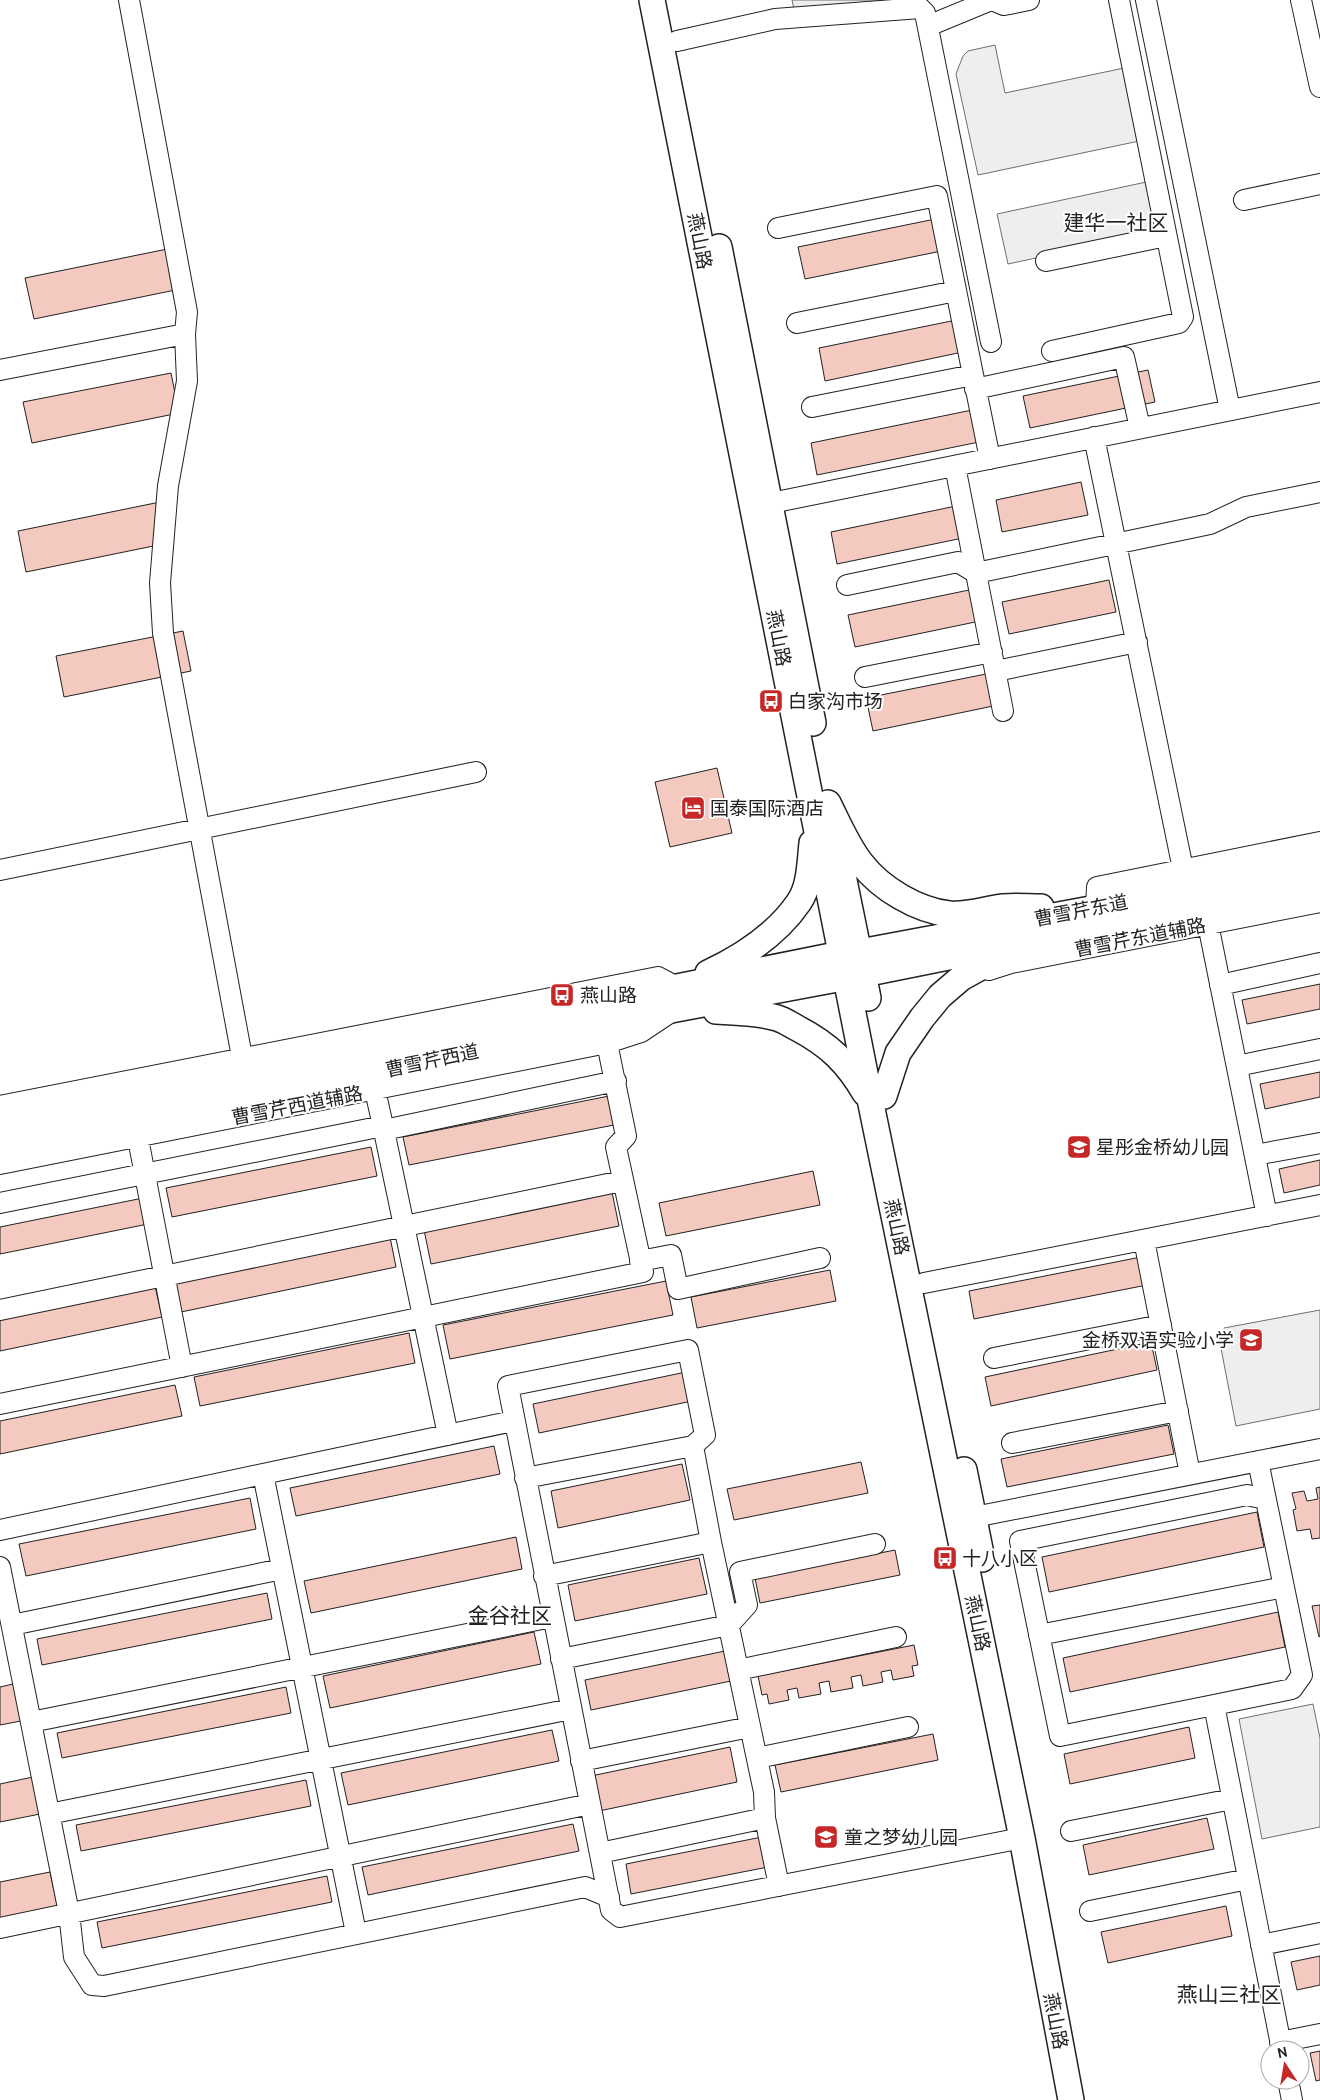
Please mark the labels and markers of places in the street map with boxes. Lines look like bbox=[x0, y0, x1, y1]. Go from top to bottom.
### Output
bus stop icon: 白家沟市场 bbox=[758, 688, 784, 714]
place label: 白家沟市场 bbox=[788, 690, 883, 713]
hotel icon: 国泰国际酒店 bbox=[680, 795, 706, 821]
place label: 国泰国际酒店 bbox=[710, 797, 824, 820]
bus stop icon: 燕山路 bbox=[549, 982, 575, 1008]
place label: 燕山路 bbox=[580, 984, 637, 1007]
school or university icon: 星彤金桥幼儿园 bbox=[1066, 1134, 1092, 1160]
place label: 星彤金桥幼儿园 bbox=[1096, 1136, 1229, 1159]
school or university icon: 金桥双语实验小学 bbox=[1238, 1327, 1264, 1353]
place label: 金桥双语实验小学 bbox=[1082, 1329, 1234, 1352]
bus stop icon: 十八小区 bbox=[932, 1545, 958, 1571]
place label: 十八小区 bbox=[962, 1547, 1038, 1570]
school or university icon: 童之梦幼儿园 bbox=[813, 1824, 839, 1850]
place label: 童之梦幼儿园 bbox=[844, 1826, 958, 1849]

